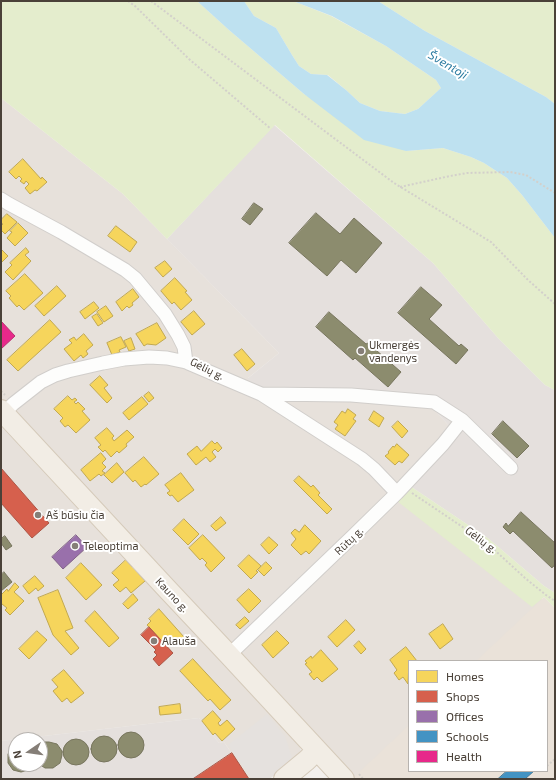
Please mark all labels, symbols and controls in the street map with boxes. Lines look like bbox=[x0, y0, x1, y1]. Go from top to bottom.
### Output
water label: Šventoji bbox=[426, 48, 470, 82]
place label: Ukmergės vandenys bbox=[369, 338, 419, 364]
marker: Ukmergės vandenys bbox=[356, 346, 366, 356]
street label: Gėlių g. bbox=[188, 355, 226, 383]
place label: Aš būsiu čia bbox=[46, 508, 105, 522]
marker: Aš būsiu čia bbox=[33, 510, 43, 520]
street label: Rūtų g. bbox=[332, 524, 366, 558]
street label: Gėlių g. bbox=[463, 524, 499, 556]
place label: Teleoptima bbox=[83, 539, 138, 553]
marker: Teleoptima bbox=[70, 541, 80, 551]
street label: Kauno g. bbox=[153, 575, 191, 615]
place label: Alauša bbox=[162, 634, 196, 648]
marker: Alauša bbox=[149, 636, 159, 646]
legend bbox=[408, 660, 548, 772]
text: Homes bbox=[446, 669, 484, 683]
text: Shops bbox=[446, 689, 480, 703]
text: Offices bbox=[446, 709, 483, 723]
text: Schools bbox=[446, 729, 489, 743]
north arrow bbox=[8, 732, 48, 772]
text: N bbox=[10, 749, 24, 760]
text: Health bbox=[446, 749, 482, 763]

